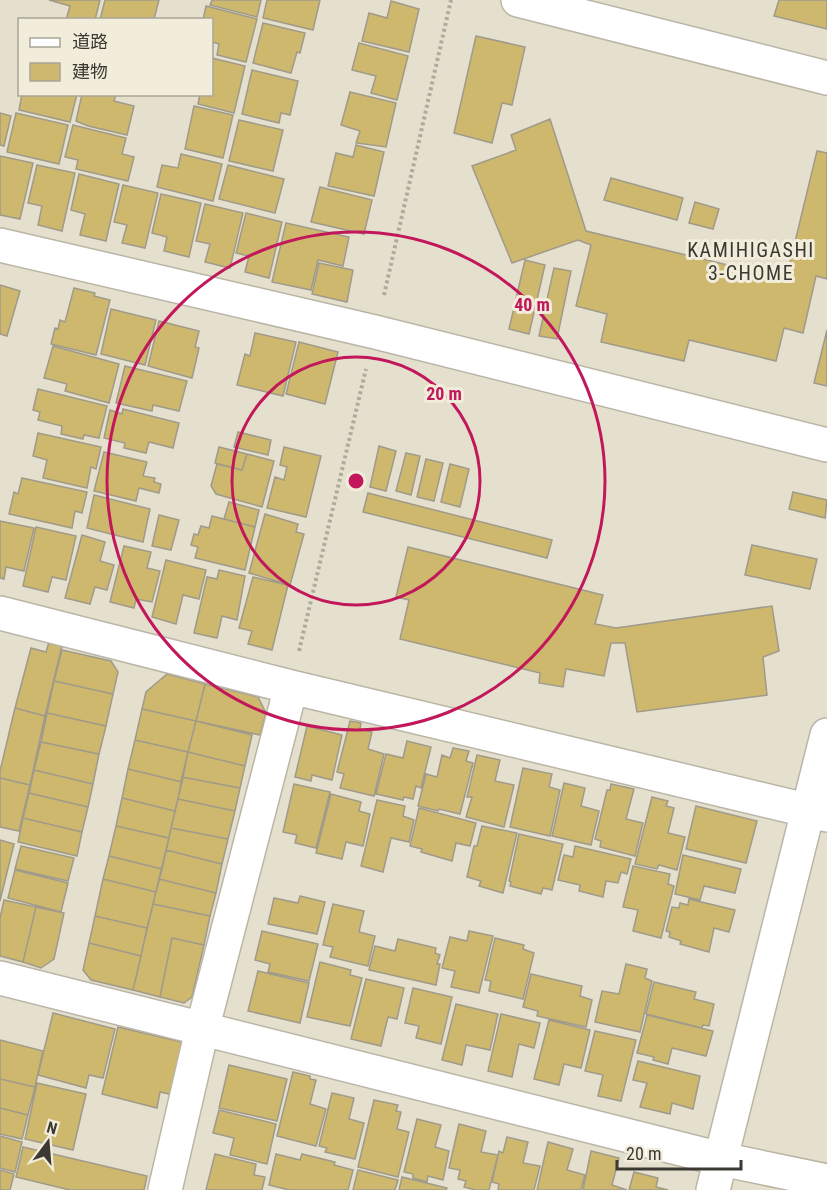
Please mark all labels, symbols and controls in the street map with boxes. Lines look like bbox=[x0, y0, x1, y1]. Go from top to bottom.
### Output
legend bbox=[18, 18, 213, 96]
text: 道路 bbox=[72, 31, 108, 52]
text: 建物 bbox=[72, 61, 108, 82]
district label: KAMIHIGASHI 3-CHOME bbox=[687, 238, 815, 285]
text: 40 m bbox=[514, 294, 550, 315]
text: 20 m bbox=[426, 383, 462, 404]
centre of rings bbox=[346, 471, 366, 491]
north arrow bbox=[18, 1112, 78, 1172]
text: N bbox=[45, 1118, 59, 1139]
scale bar bbox=[617, 1133, 742, 1171]
text: 20 m bbox=[626, 1143, 661, 1164]

